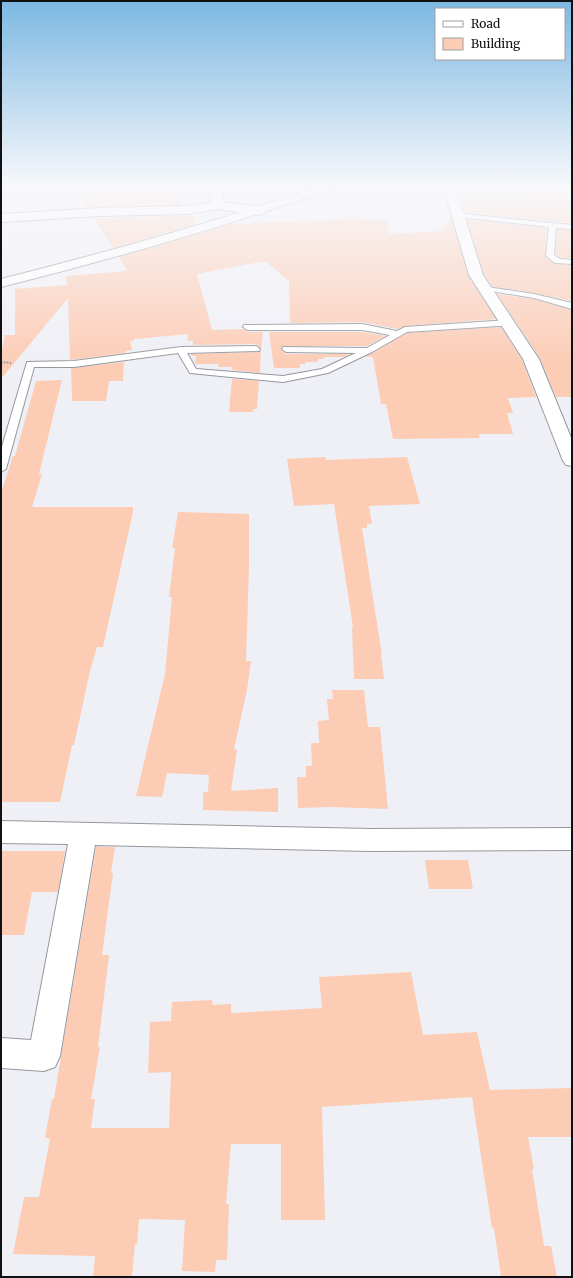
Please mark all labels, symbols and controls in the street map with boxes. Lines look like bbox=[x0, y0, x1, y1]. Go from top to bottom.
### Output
legend bbox=[435, 8, 565, 60]
text: Road bbox=[471, 16, 500, 31]
text: Building bbox=[471, 36, 521, 51]

